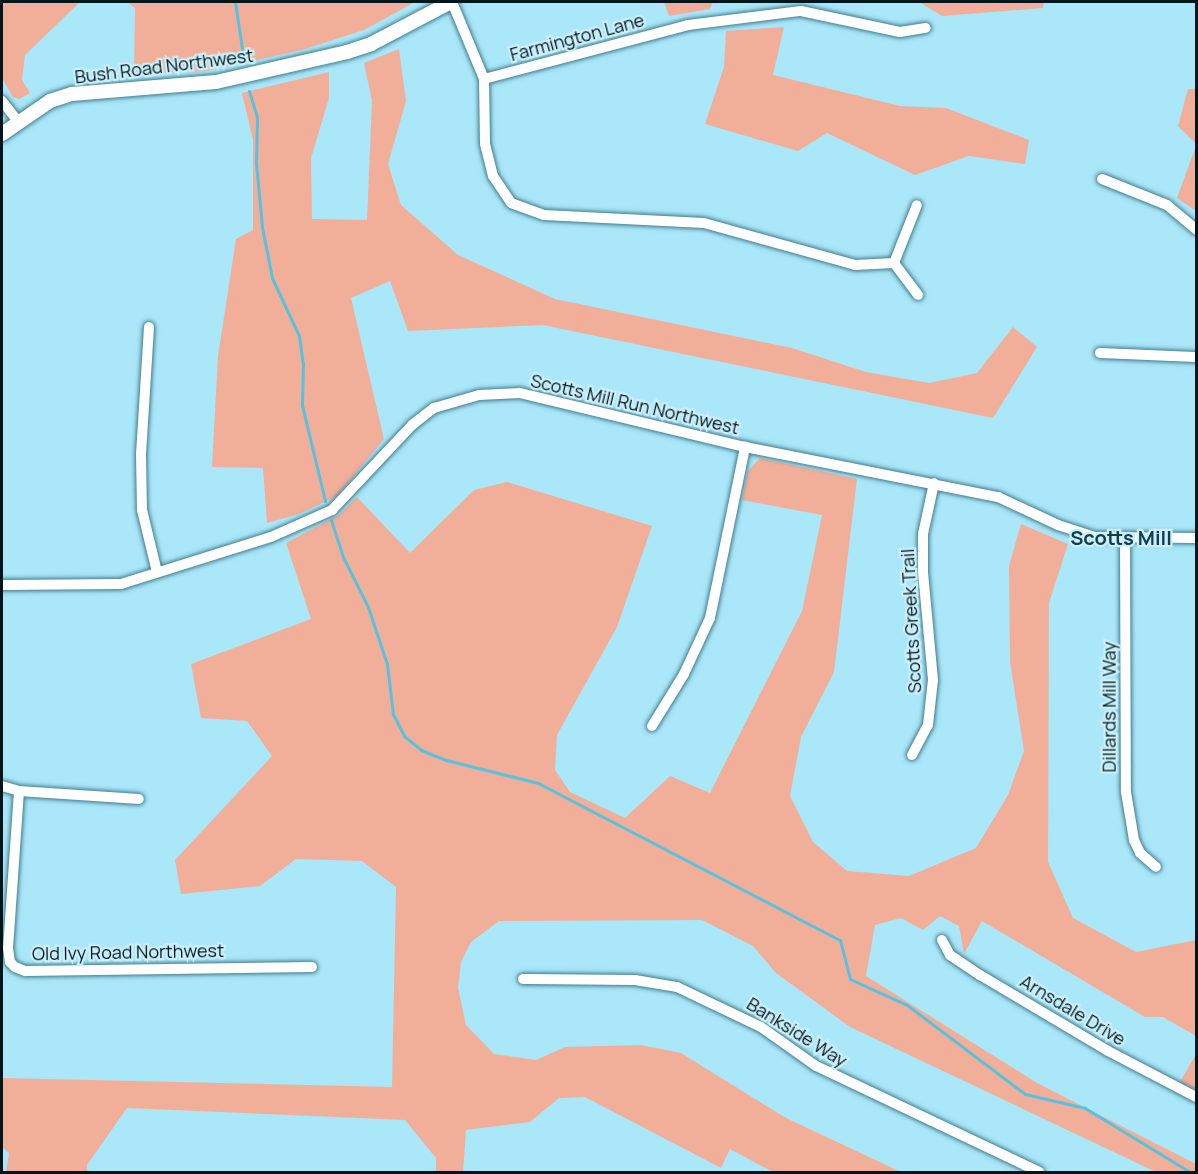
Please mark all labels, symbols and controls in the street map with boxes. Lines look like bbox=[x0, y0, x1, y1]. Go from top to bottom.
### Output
street label: Farmington Lane bbox=[507, 9, 647, 65]
street label: Bush Road Northwest bbox=[73, 44, 255, 88]
street label: Scotts Mill Run Northwest bbox=[529, 369, 741, 439]
district label: Scotts Mill bbox=[1070, 525, 1172, 549]
street label: Scotts Greek Trail bbox=[896, 548, 926, 694]
street label: Dillards Mill Way bbox=[1098, 641, 1120, 773]
street label: Old Ivy Road Northwest bbox=[32, 940, 224, 964]
street label: Arnsdale Drive bbox=[1016, 970, 1130, 1050]
street label: Bankside Way bbox=[743, 993, 851, 1071]

